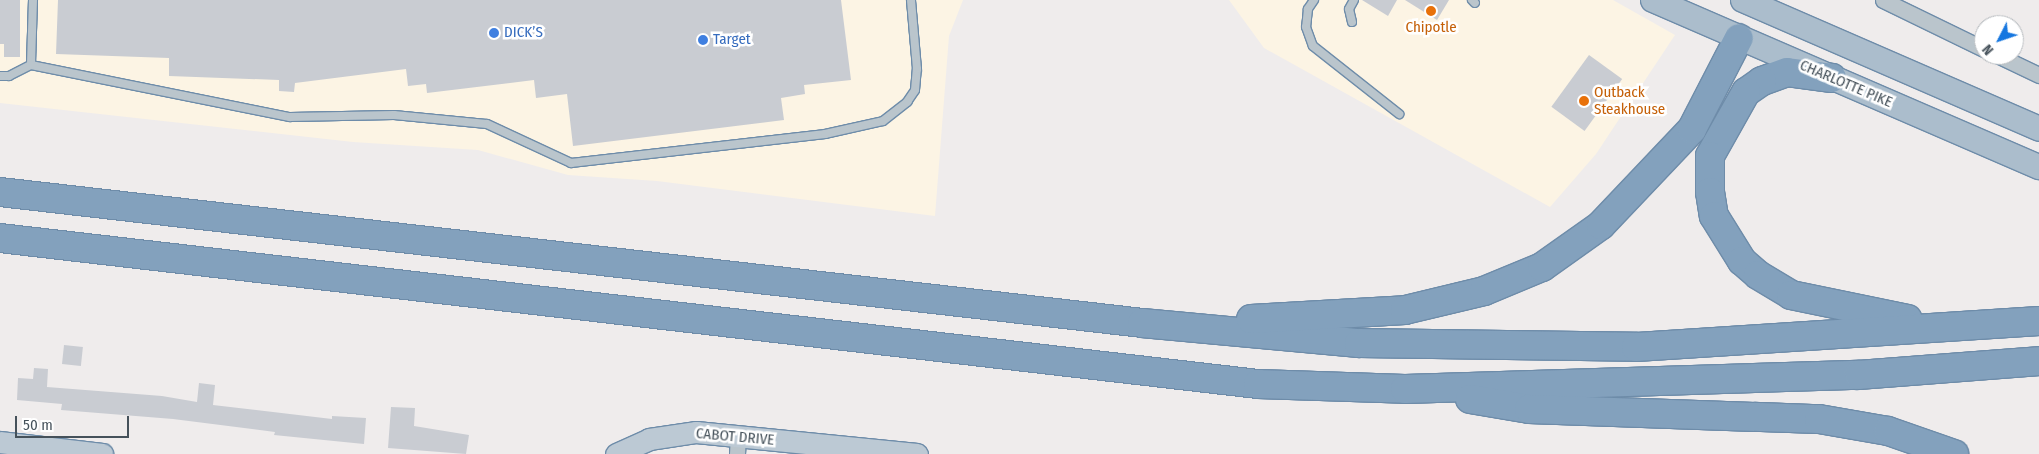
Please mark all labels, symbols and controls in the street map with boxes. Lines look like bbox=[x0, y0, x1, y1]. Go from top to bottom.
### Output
marker: Chipotle bbox=[1425, 5, 1437, 17]
north arrow bbox=[1974, 15, 2024, 65]
place label: Chipotle bbox=[1405, 19, 1457, 37]
place label: DICK’S bbox=[504, 24, 543, 42]
marker: DICK’S bbox=[488, 27, 500, 39]
place label: Target bbox=[713, 31, 751, 49]
marker: Target bbox=[697, 34, 709, 46]
text: N bbox=[1979, 41, 1997, 58]
street label: CHARLOTTE PIKE bbox=[1797, 56, 1895, 112]
place label: Outback Steakhouse bbox=[1594, 83, 1665, 118]
marker: Outback Steakhouse bbox=[1578, 95, 1590, 107]
scale bar bbox=[18, 406, 131, 438]
text: 50 m bbox=[23, 416, 53, 434]
street label: CABOT DRIVE bbox=[695, 425, 775, 449]

